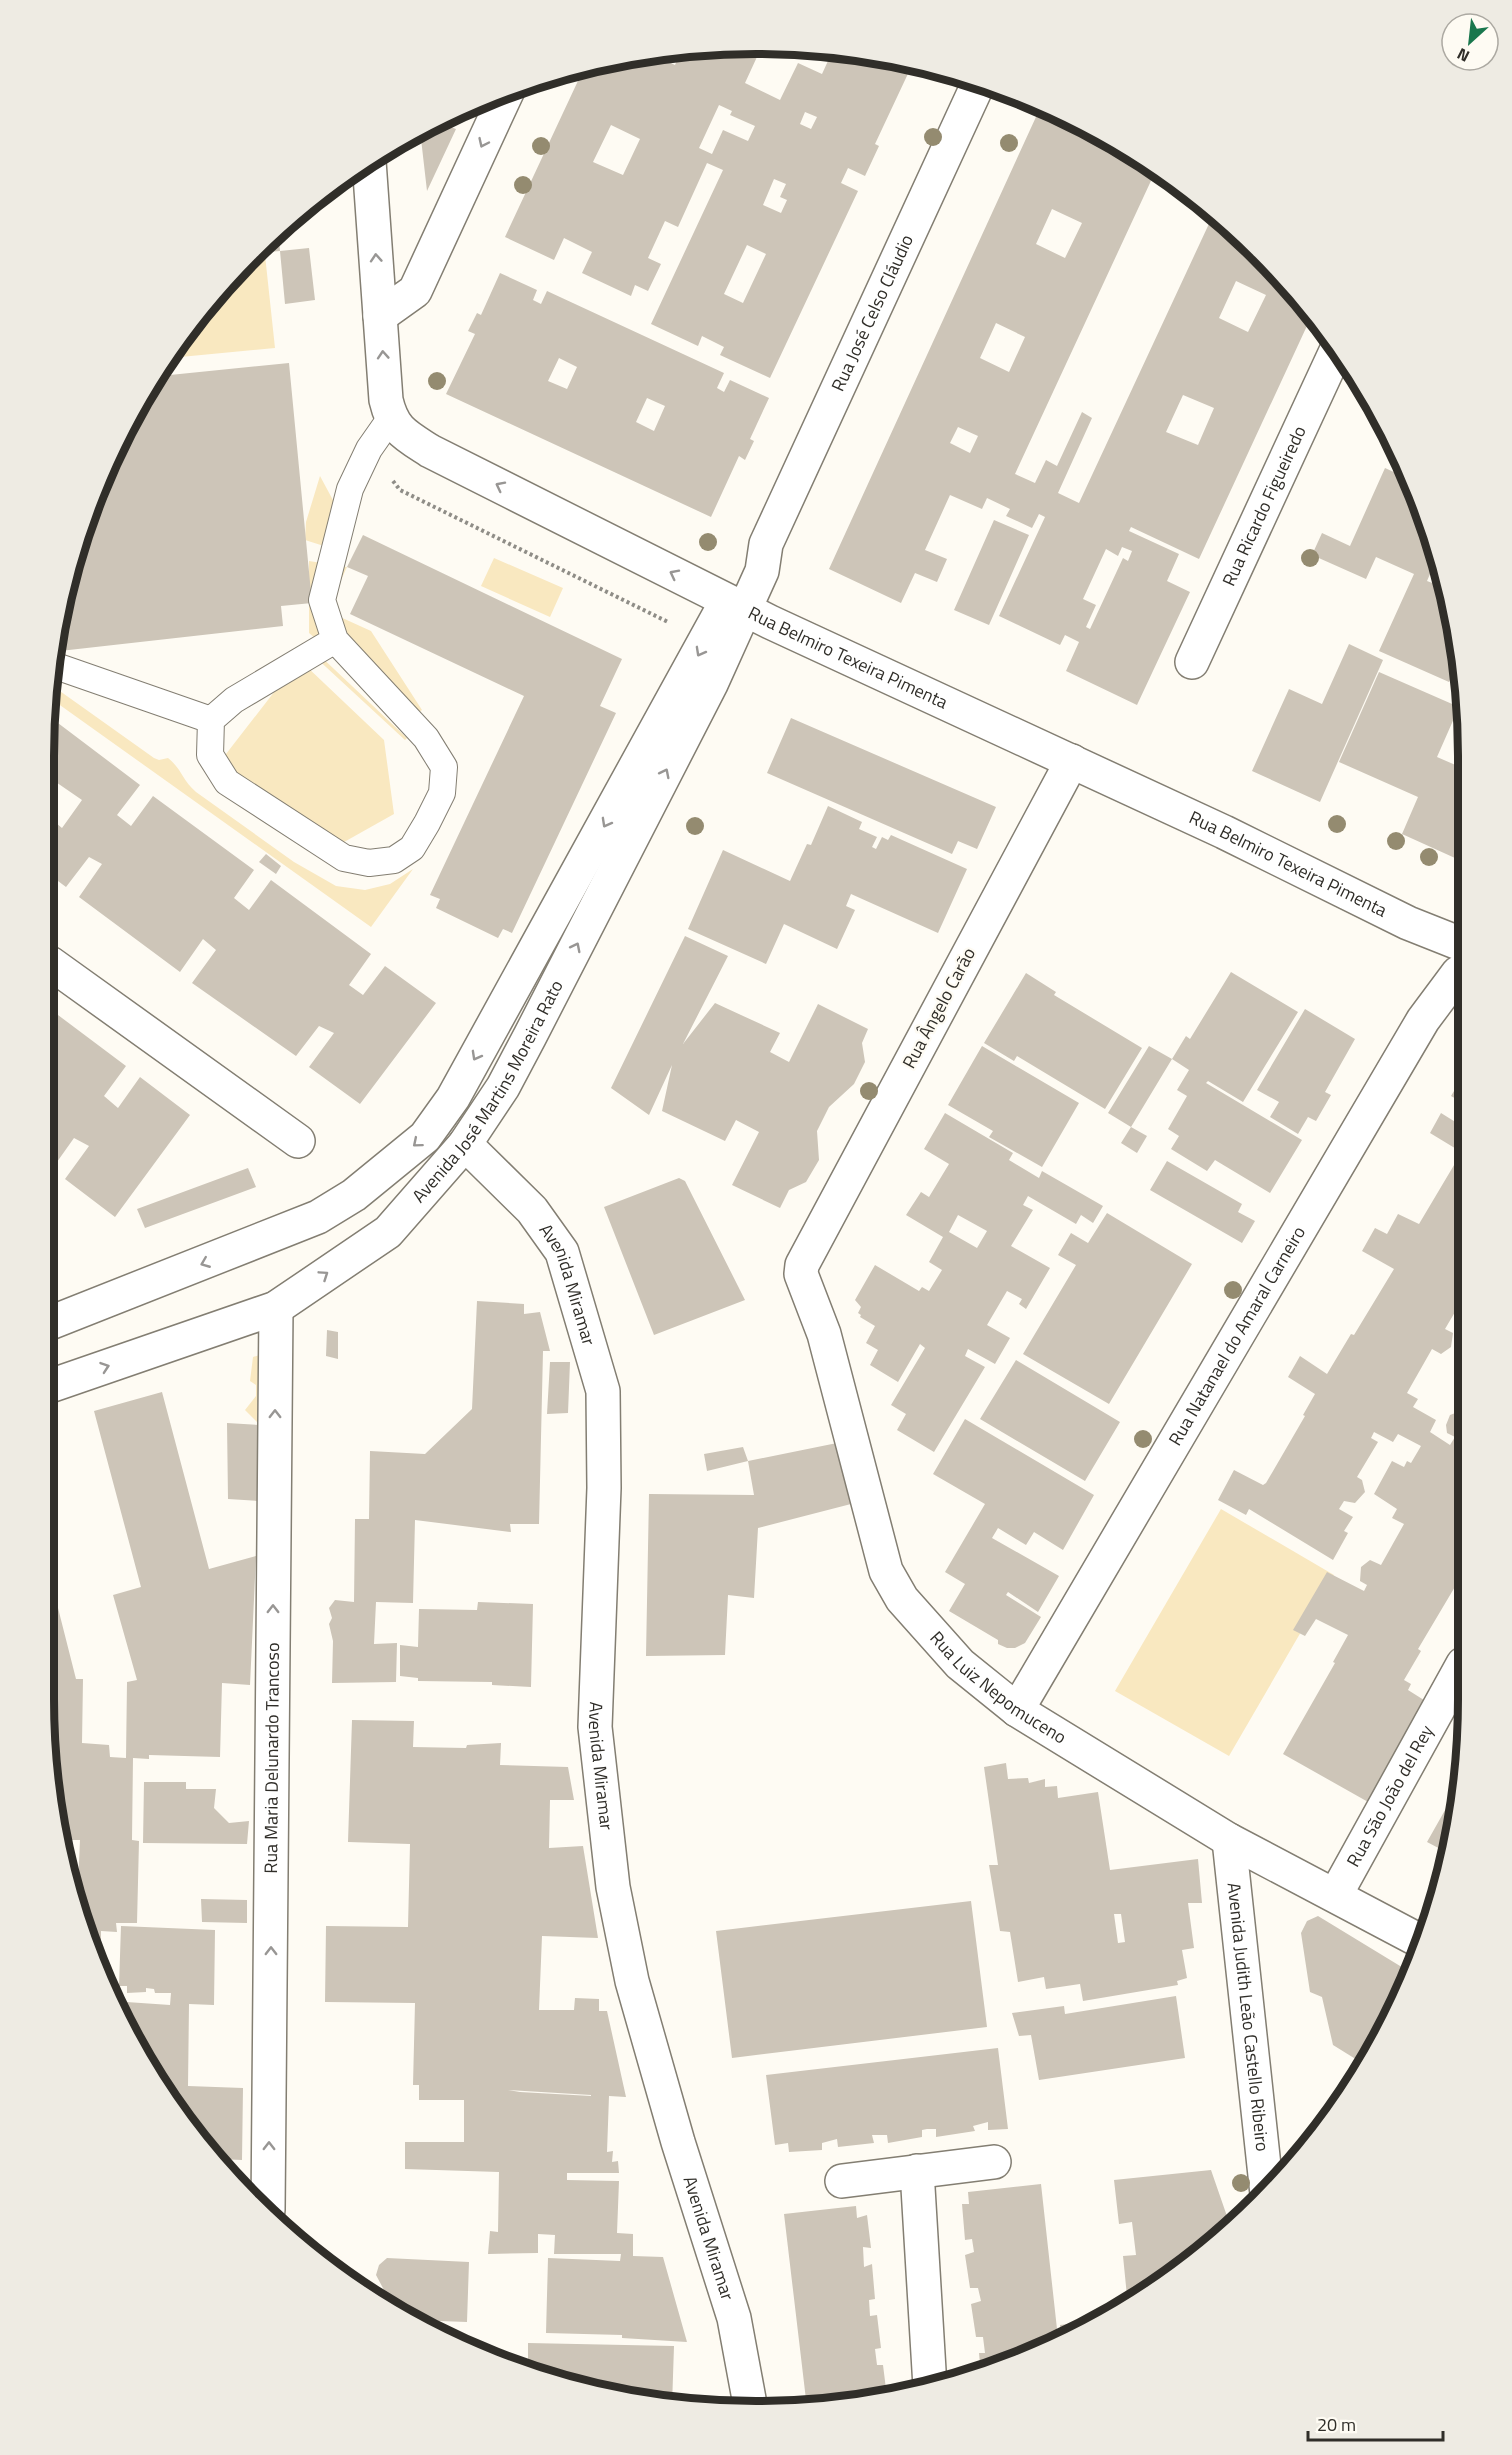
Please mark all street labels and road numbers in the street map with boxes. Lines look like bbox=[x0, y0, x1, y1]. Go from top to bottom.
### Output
street label: Rua José Celso Cláudio bbox=[824, 230, 920, 396]
street label: Rua Ricardo Figueiredo bbox=[1215, 421, 1313, 590]
street label: Rua Belmiro Texeira Pimenta bbox=[744, 599, 952, 715]
street label: Rua Belmiro Texeira Pimenta bbox=[1185, 804, 1392, 924]
street label: Rua Ângelo Carão bbox=[895, 942, 982, 1073]
street label: Avenida José Martins Moreira Rato bbox=[406, 975, 570, 1208]
street label: Avenida Miramar bbox=[533, 1218, 603, 1348]
street label: Rua Natanael do Amaral Carneiro bbox=[1161, 1221, 1312, 1451]
street label: Rua Luiz Nepomuceno bbox=[924, 1625, 1072, 1750]
street label: Rua Maria Delunardo Trancoso bbox=[257, 1642, 286, 1874]
street label: Avenida Miramar bbox=[582, 1701, 621, 1831]
street label: Rua São João del Rey bbox=[1340, 1720, 1440, 1872]
street label: Avenida Judith Leão Castello Ribeiro bbox=[1221, 1881, 1276, 2153]
street label: Avenida Miramar bbox=[677, 2173, 741, 2303]

